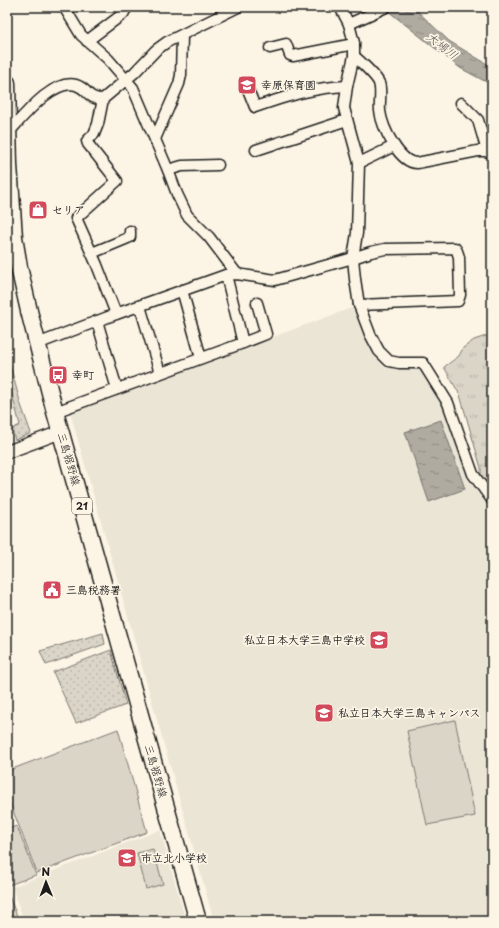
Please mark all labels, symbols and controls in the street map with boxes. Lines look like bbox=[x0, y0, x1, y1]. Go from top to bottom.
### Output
water label: 大場川 bbox=[423, 27, 462, 63]
school or university icon: 幸原保育園 bbox=[236, 74, 258, 96]
place label: 幸原保育園 bbox=[261, 76, 316, 93]
shop icon: セリア bbox=[27, 199, 49, 221]
place label: セリア bbox=[52, 201, 85, 218]
bus stop icon: 幸町 bbox=[47, 364, 69, 386]
place label: 幸町 bbox=[72, 366, 95, 383]
street label: 三島裾野線 bbox=[54, 430, 85, 488]
road number: 21 bbox=[72, 498, 92, 514]
public building icon: 三島税務署 bbox=[41, 579, 63, 601]
place label: 三島税務署 bbox=[66, 581, 121, 598]
school or university icon: 私立日本大学三島中学校 bbox=[368, 629, 390, 651]
place label: 私立日本大学三島中学校 bbox=[244, 631, 365, 648]
school or university icon: 私立日本大学三島キャンパス bbox=[313, 702, 335, 724]
place label: 私立日本大学三島キャンパス bbox=[338, 704, 481, 721]
street label: 三島裾野線 bbox=[141, 742, 172, 800]
school or university icon: 市立北小学校 bbox=[116, 847, 138, 869]
place label: 市立北小学校 bbox=[141, 849, 207, 866]
north arrow bbox=[26, 862, 66, 902]
text: N bbox=[41, 863, 51, 880]

